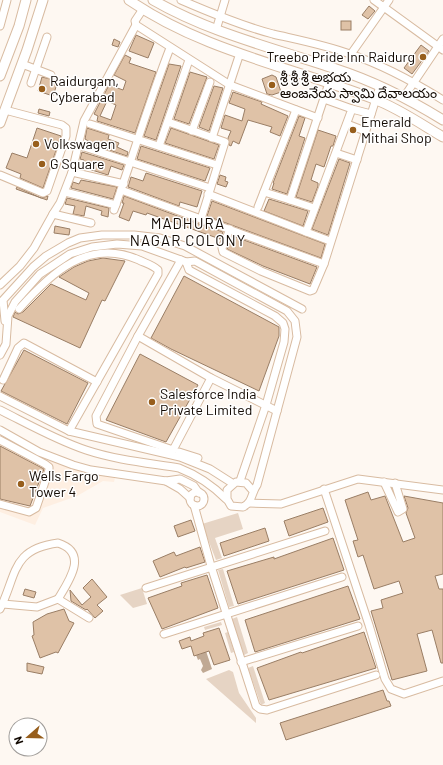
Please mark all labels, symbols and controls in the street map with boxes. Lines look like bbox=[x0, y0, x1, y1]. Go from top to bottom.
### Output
place label: Treebo Pride Inn Raidurg bbox=[267, 48, 415, 65]
marker: Treebo Pride Inn Raidurg bbox=[418, 52, 428, 62]
place label: శ్రీ శ్రీ శ్రీ అభయ ఆంజనేయ స్వామి దేవాలయం bbox=[280, 68, 437, 103]
place label: Raidurgam, Cyberabad bbox=[50, 72, 119, 105]
marker: శ్రీ శ్రీ శ్రీ అభయ ఆంజనేయ స్వామి దేవాలయం bbox=[267, 80, 277, 90]
marker: Raidurgam, Cyberabad bbox=[37, 84, 47, 94]
place label: Emerald Mithai Shop bbox=[361, 113, 432, 146]
marker: Emerald Mithai Shop bbox=[348, 125, 358, 135]
place label: Volkswagen bbox=[44, 135, 115, 152]
marker: Volkswagen bbox=[31, 139, 41, 149]
place label: G Square bbox=[50, 155, 104, 172]
marker: G Square bbox=[37, 159, 47, 169]
district label: MADHURA NAGAR COLONY bbox=[130, 214, 246, 249]
place label: Salesforce India Private Limited bbox=[160, 385, 257, 418]
marker: Salesforce India Private Limited bbox=[147, 397, 157, 407]
place label: Wells Fargo Tower 4 bbox=[29, 467, 99, 500]
marker: Wells Fargo Tower 4 bbox=[16, 479, 26, 489]
north arrow bbox=[8, 717, 48, 757]
text: N bbox=[11, 735, 25, 746]

